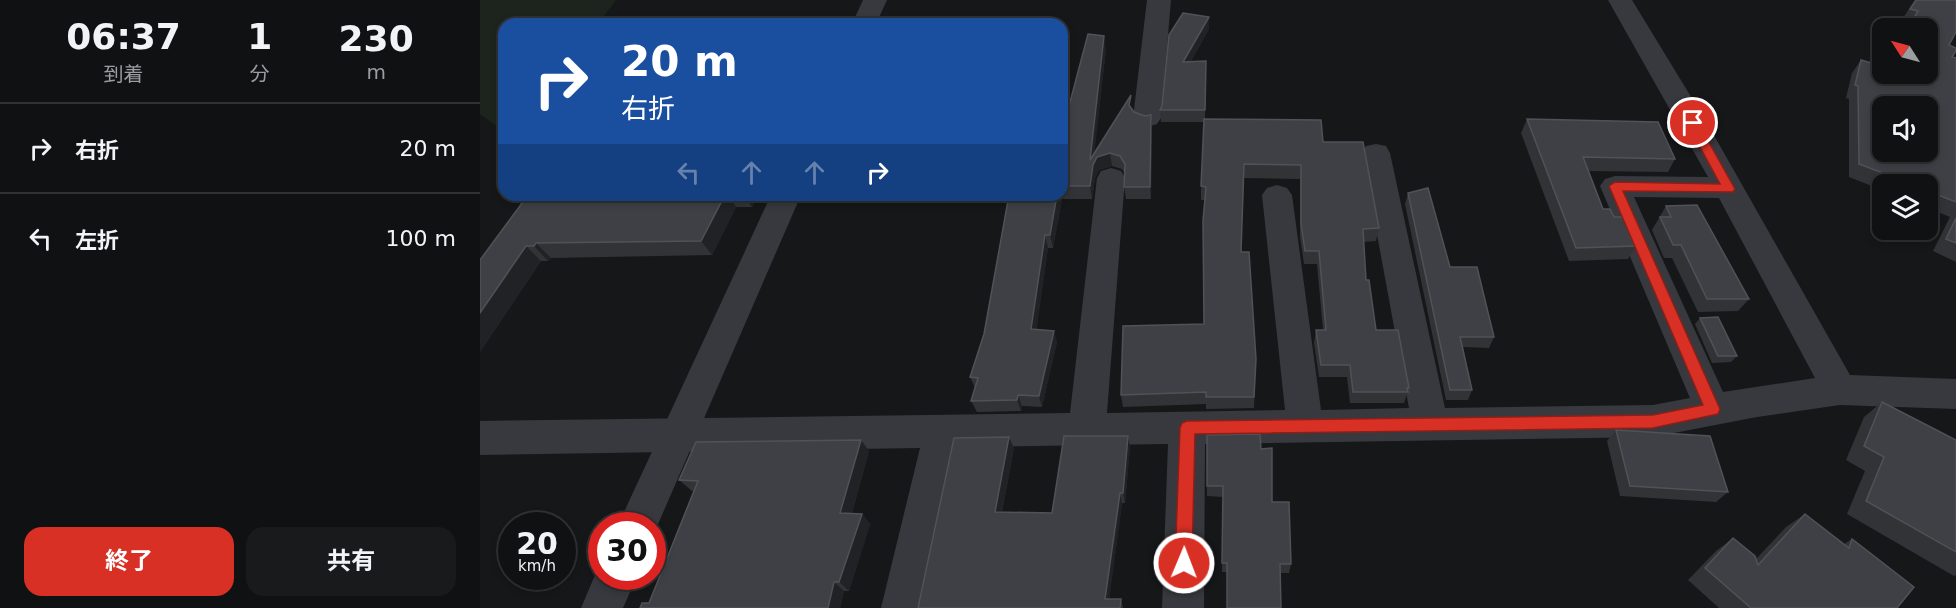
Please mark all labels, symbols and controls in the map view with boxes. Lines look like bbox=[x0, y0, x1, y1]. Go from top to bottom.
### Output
text: 06:37 bbox=[66, 16, 181, 57]
text: 1 bbox=[247, 16, 272, 57]
text: 230 bbox=[339, 18, 414, 59]
north arrow bbox=[1872, 18, 1938, 84]
map controls bbox=[1872, 18, 1938, 240]
text: 20 m bbox=[621, 37, 738, 86]
icon: right bbox=[522, 42, 600, 120]
text: m bbox=[366, 60, 386, 84]
text: 到着 bbox=[104, 62, 144, 86]
text: 分 bbox=[250, 62, 270, 86]
text: 右折 bbox=[621, 93, 675, 124]
button: sound bbox=[1872, 96, 1938, 162]
pin bbox=[1667, 97, 1718, 148]
icon: arrive bbox=[1676, 106, 1709, 139]
icon: right bbox=[24, 132, 57, 165]
text: 20 m bbox=[400, 136, 456, 161]
text: 右折 bbox=[75, 138, 119, 163]
icon: left bbox=[672, 156, 705, 189]
icon: ahead bbox=[735, 156, 768, 189]
icon: ahead bbox=[798, 156, 831, 189]
icon: right bbox=[861, 156, 894, 189]
button: layers bbox=[1872, 174, 1938, 240]
icon: left bbox=[24, 222, 57, 255]
text: 100 m bbox=[386, 226, 456, 251]
text: 左折 bbox=[75, 228, 119, 253]
speed limit sign: 30 bbox=[588, 512, 666, 590]
text: 20 bbox=[516, 526, 558, 561]
button: 終了 bbox=[24, 527, 234, 596]
button: 共有 bbox=[246, 527, 456, 596]
position arrow bbox=[1152, 531, 1216, 595]
text: km/h bbox=[518, 557, 556, 575]

